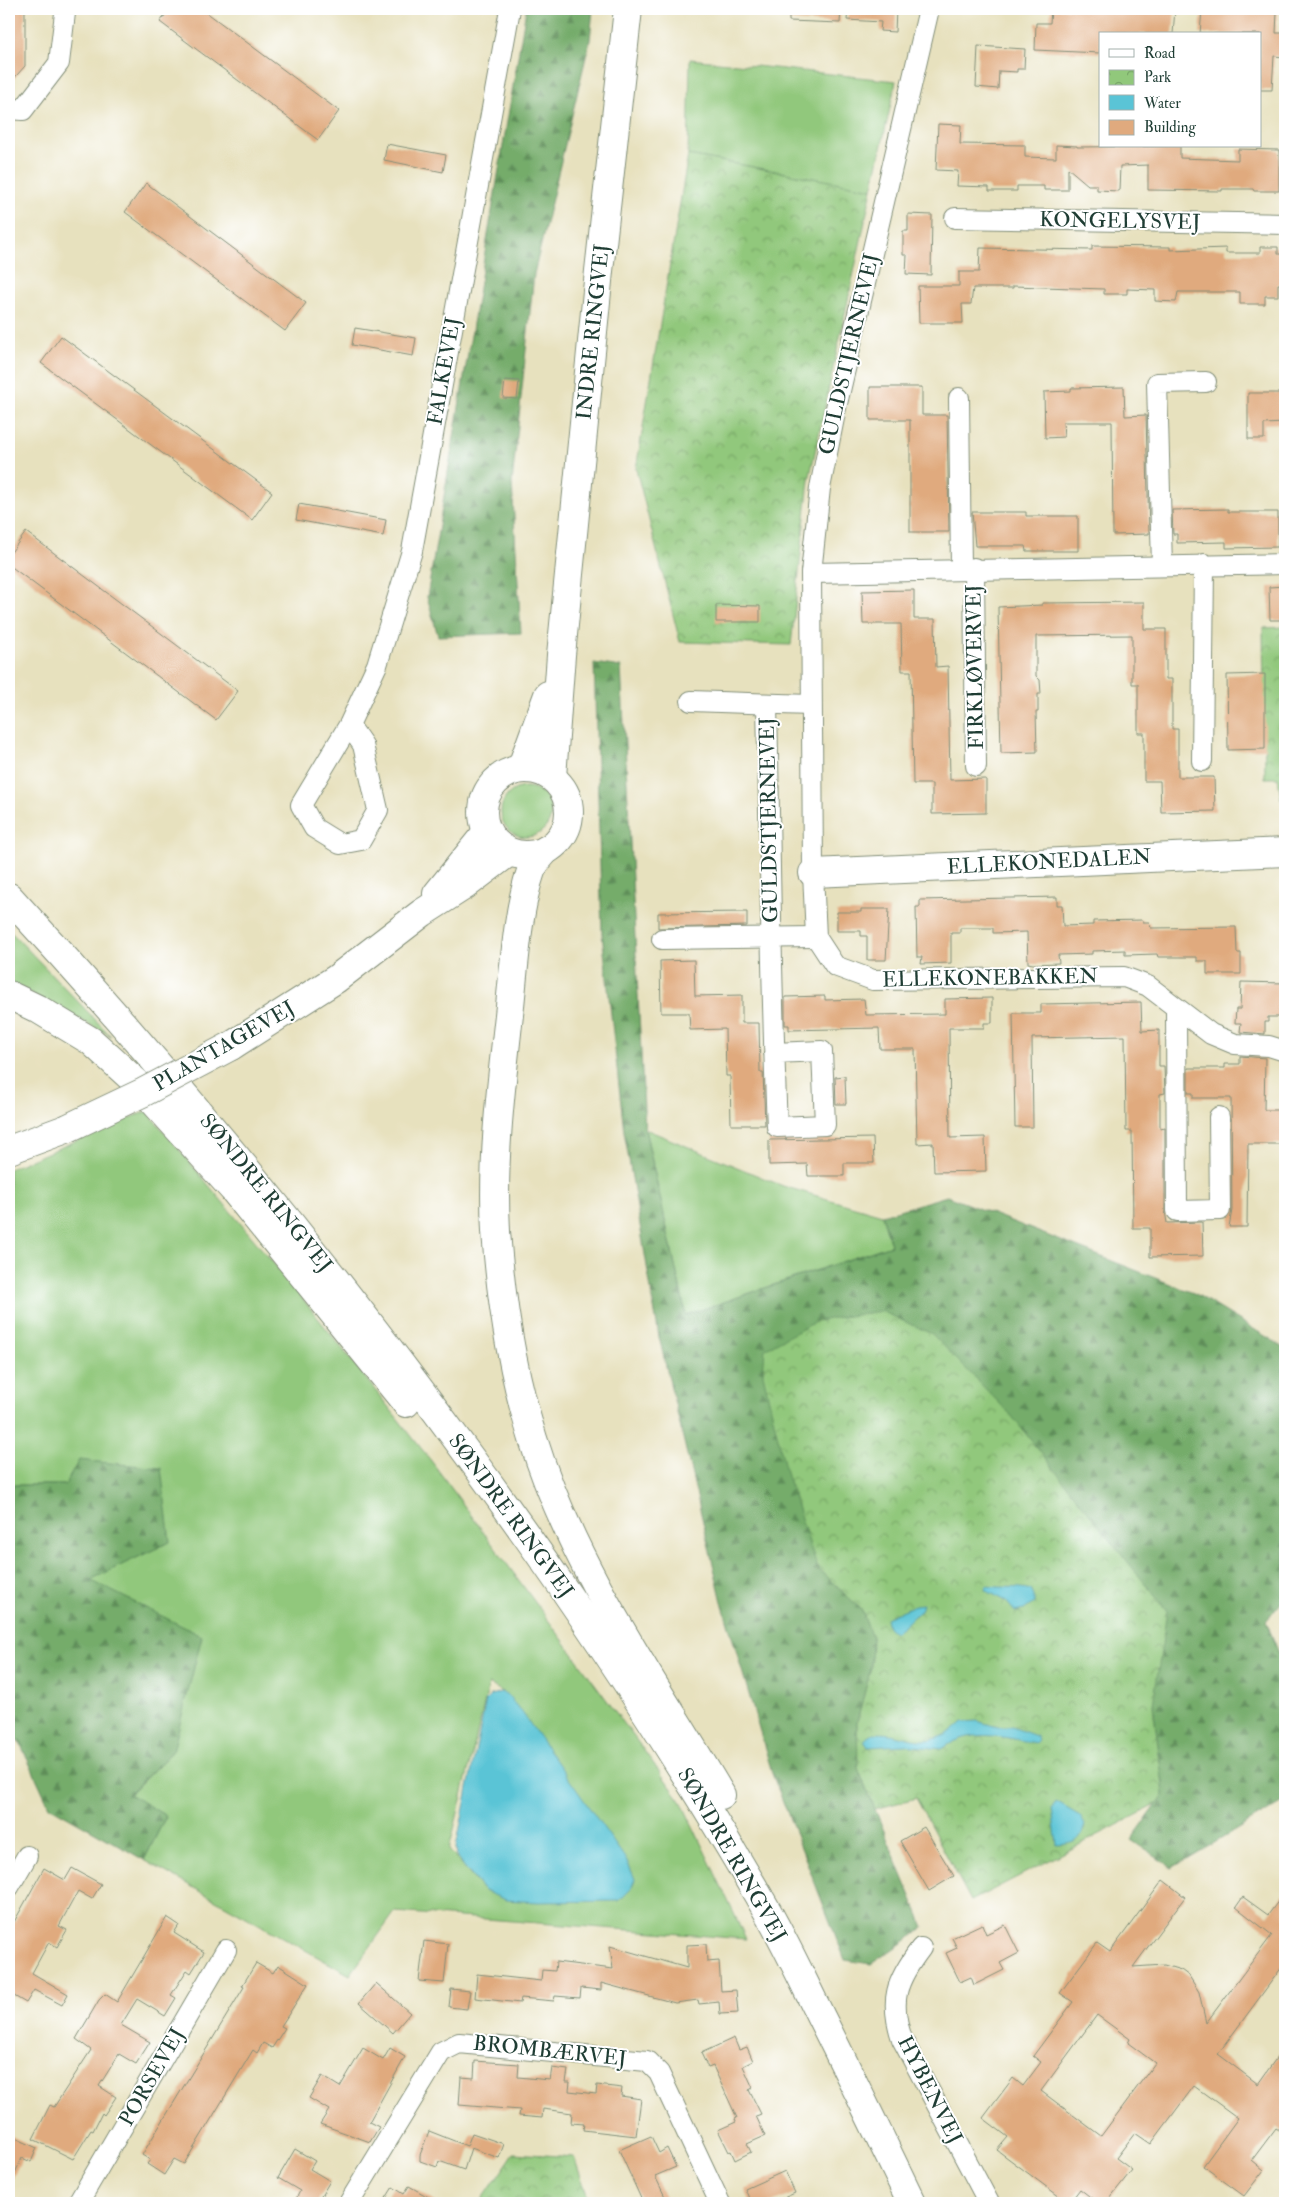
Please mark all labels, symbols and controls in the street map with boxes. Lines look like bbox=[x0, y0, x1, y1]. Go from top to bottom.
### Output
legend bbox=[1099, 32, 1262, 148]
text: Road bbox=[1144, 44, 1176, 63]
text: Park bbox=[1144, 68, 1171, 87]
text: Water bbox=[1143, 94, 1181, 113]
text: Building bbox=[1144, 118, 1196, 137]
street label: KONGELYSVEJ bbox=[1039, 206, 1201, 236]
street label: INDRE RINGVEJ bbox=[570, 243, 616, 421]
street label: GULDSTJERNEVEJ bbox=[813, 251, 885, 457]
street label: FALKEVEJ bbox=[421, 315, 467, 427]
street label: FIRKLØVERVEJ bbox=[960, 584, 990, 750]
street label: GULDSTJERNEVEJ bbox=[754, 717, 784, 923]
street label: ELLEKONEDALEN bbox=[946, 843, 1152, 881]
street label: ELLEKONEBAKKEN bbox=[882, 963, 1098, 993]
street label: PLANTAGEVEJ bbox=[148, 994, 300, 1098]
street label: SØNDRE RINGVEJ bbox=[194, 1108, 338, 1278]
street label: SØNDRE RINGVEJ bbox=[442, 1428, 580, 1604]
street label: SØNDRE RINGVEJ bbox=[671, 1763, 793, 1947]
street label: PORSEVEJ bbox=[113, 2023, 191, 2131]
street label: BROMBÆRVEJ bbox=[472, 2030, 628, 2072]
street label: HYBENVEJ bbox=[891, 2031, 969, 2149]

